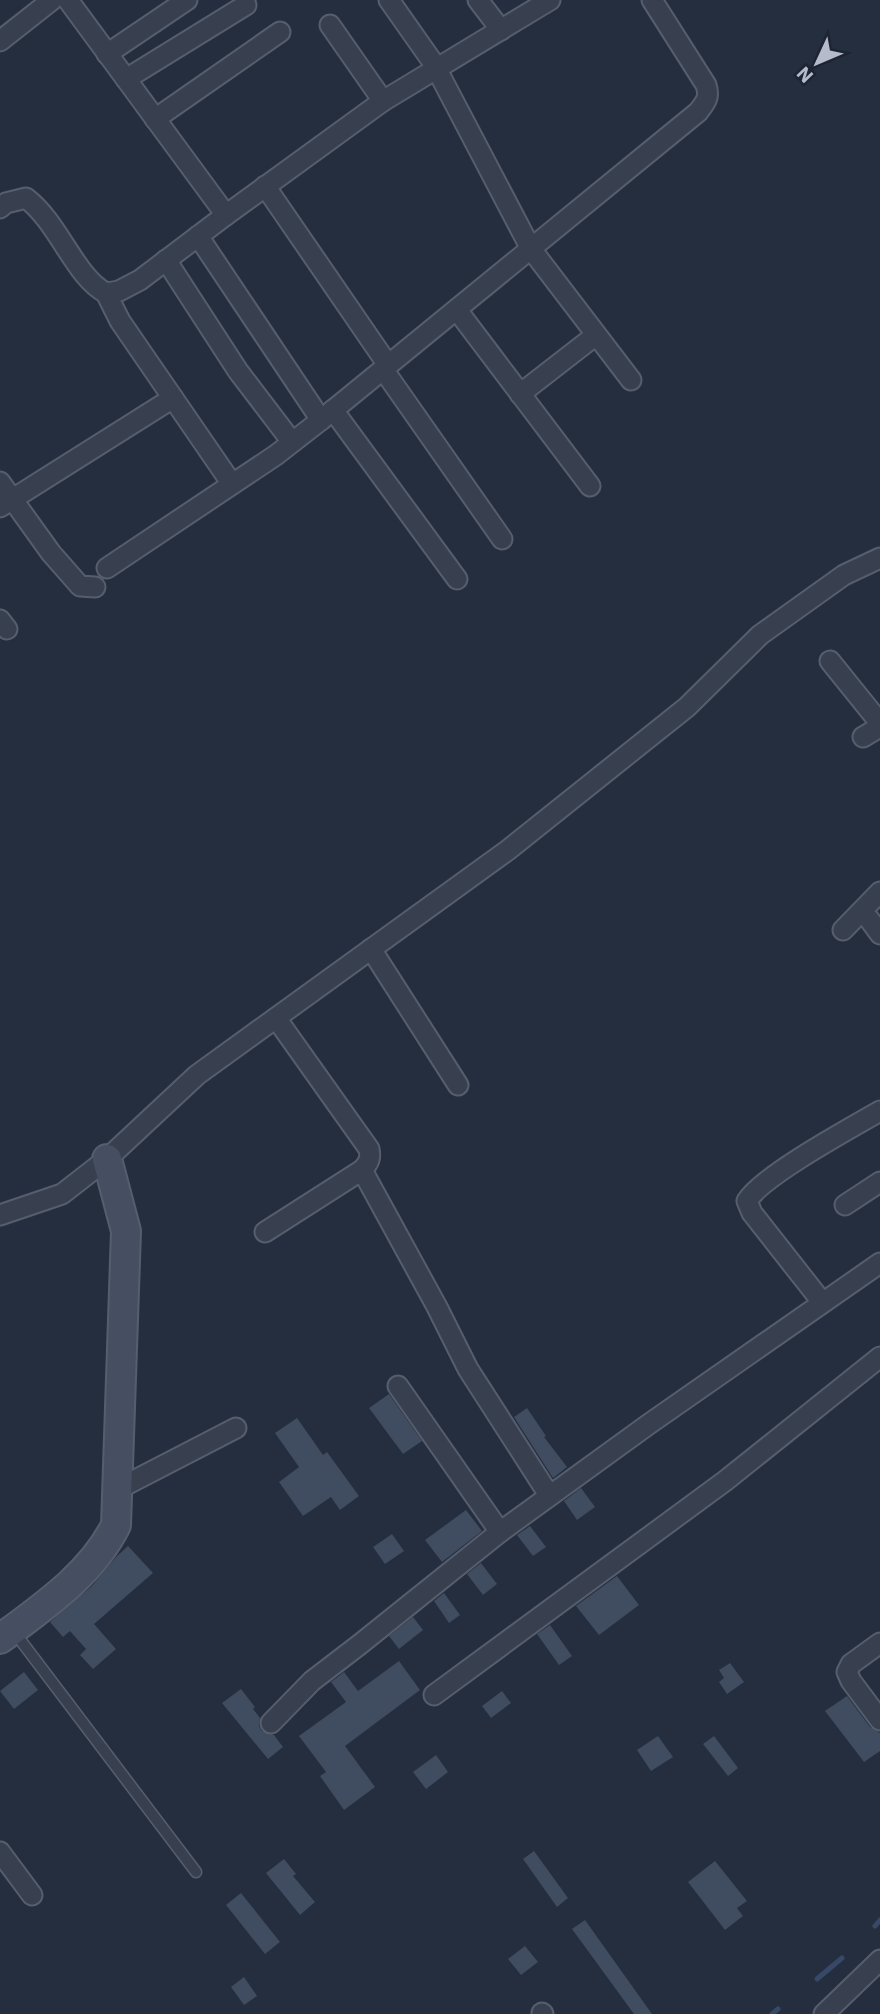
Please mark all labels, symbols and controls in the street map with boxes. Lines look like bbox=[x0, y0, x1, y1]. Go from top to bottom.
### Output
north arrow bbox=[782, 28, 852, 98]
text: N bbox=[791, 62, 818, 88]

